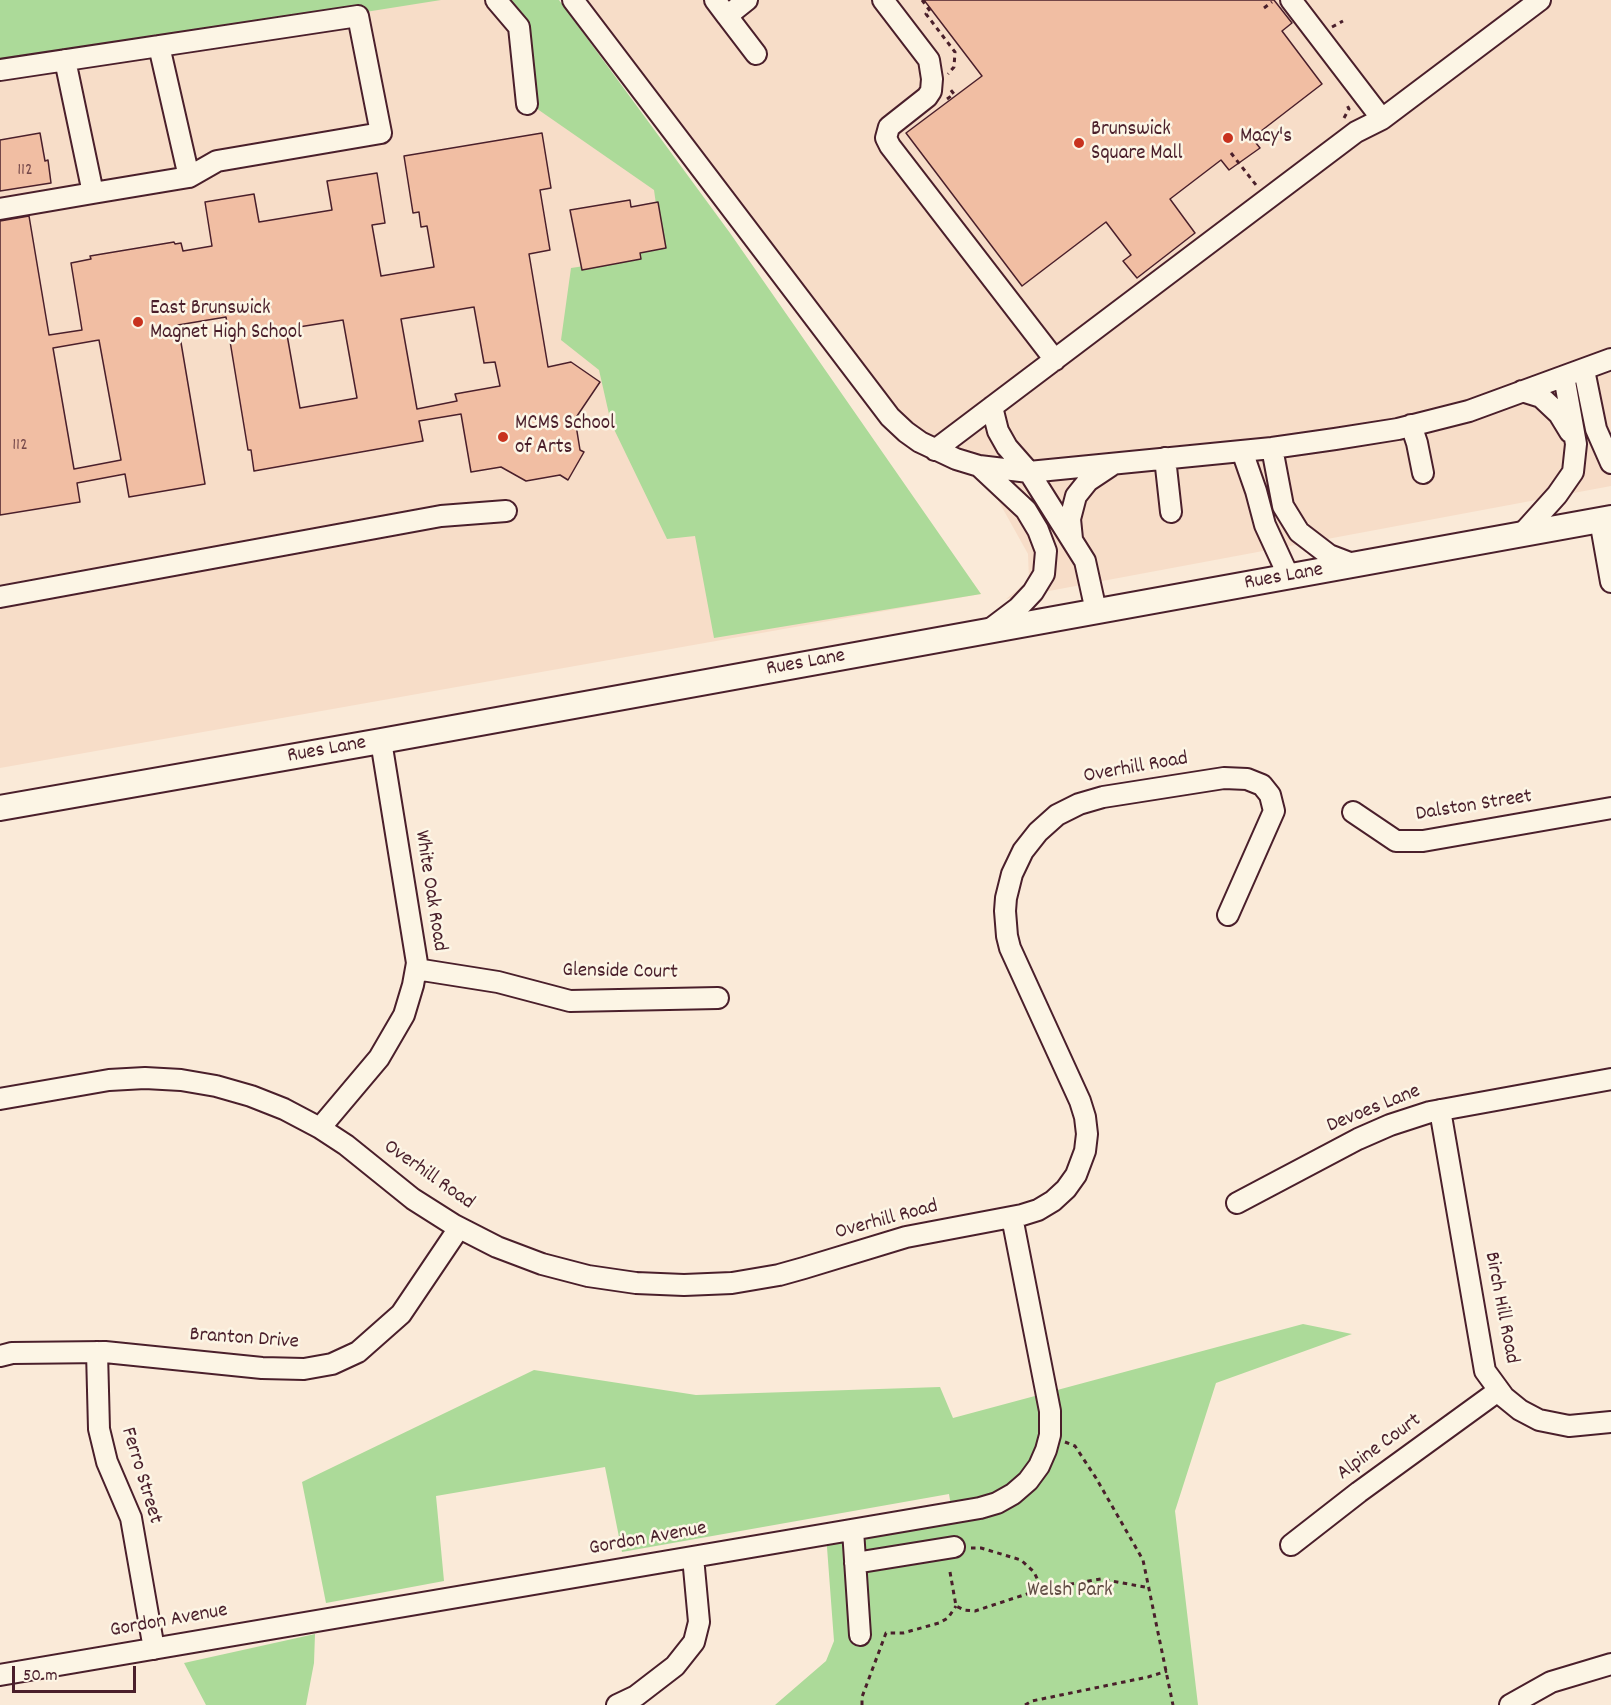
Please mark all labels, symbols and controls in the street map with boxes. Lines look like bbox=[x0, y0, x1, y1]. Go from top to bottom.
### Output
place label: Brunswick Square Mall bbox=[1091, 118, 1182, 168]
place label: Macy's bbox=[1240, 125, 1292, 151]
marker: Macy's bbox=[1221, 131, 1235, 145]
marker: Brunswick Square Mall bbox=[1072, 136, 1086, 150]
house number: 112 bbox=[17, 161, 33, 183]
place label: East Brunswick Magnet High School bbox=[150, 297, 302, 347]
marker: East Brunswick Magnet High School bbox=[131, 315, 145, 329]
place label: MCMS School of Arts bbox=[515, 412, 615, 462]
marker: MCMS School of Arts bbox=[496, 430, 510, 444]
house number: 112 bbox=[12, 436, 28, 458]
street label: Rues Lane bbox=[1243, 559, 1325, 597]
street label: Rues Lane bbox=[765, 645, 847, 683]
street label: Rues Lane bbox=[286, 732, 368, 770]
street label: Overhill Road bbox=[1082, 747, 1190, 791]
street label: Dalston Street bbox=[1414, 785, 1534, 829]
street label: White Oak Road bbox=[407, 829, 451, 953]
street label: Glenside Court bbox=[562, 959, 678, 987]
street label: Devoes Lane bbox=[1324, 1080, 1424, 1140]
street label: Overhill Road bbox=[378, 1135, 478, 1217]
street label: Overhill Road bbox=[833, 1195, 941, 1247]
street label: Birch Hill Road bbox=[1477, 1250, 1523, 1366]
street label: Branton Drive bbox=[189, 1324, 299, 1356]
street label: Alpine Court bbox=[1333, 1409, 1427, 1487]
street label: Ferro Street bbox=[113, 1425, 167, 1527]
street label: Gordon Avenue bbox=[587, 1517, 709, 1563]
park label: Welsh Park bbox=[1027, 1579, 1113, 1605]
street label: Gordon Avenue bbox=[108, 1599, 230, 1645]
scale bar bbox=[15, 1654, 140, 1692]
text: 50 m bbox=[23, 1664, 58, 1689]

